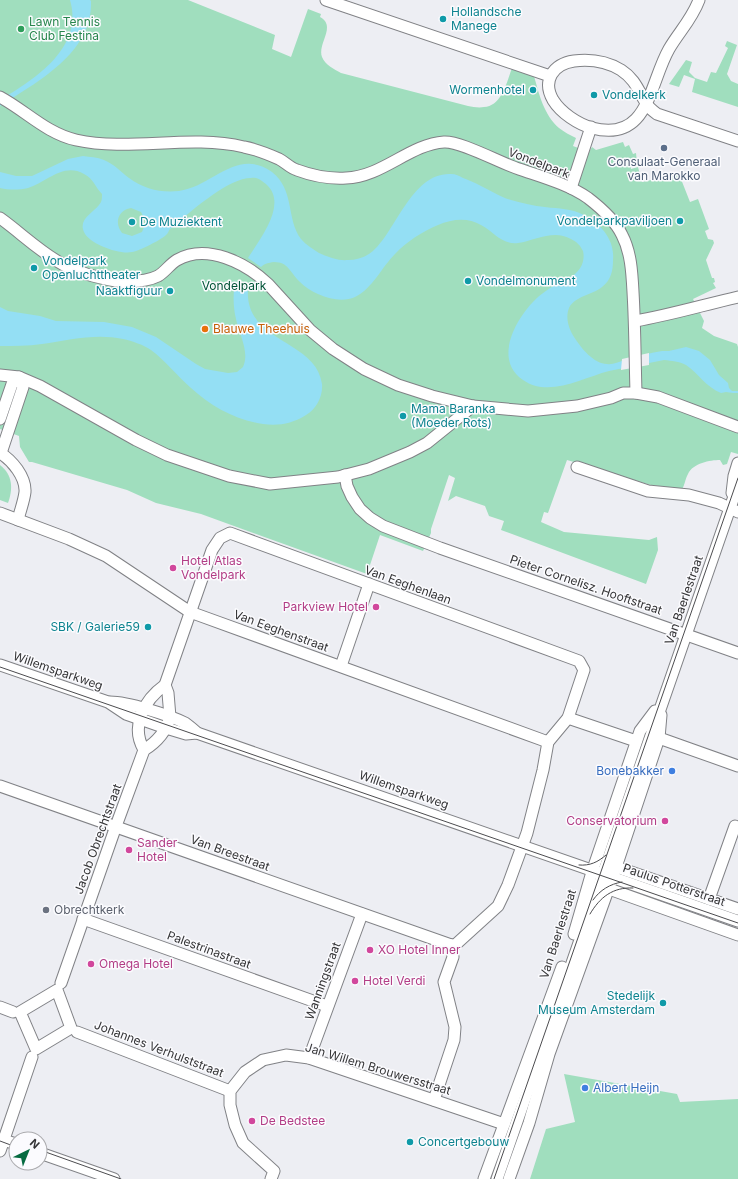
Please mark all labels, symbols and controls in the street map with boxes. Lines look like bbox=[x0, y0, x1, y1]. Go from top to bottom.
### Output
place label: Hollandsche Manege bbox=[451, 4, 521, 33]
place label: Lawn Tennis Club Festina bbox=[29, 14, 100, 43]
marker: Hollandsche Manege bbox=[438, 14, 448, 24]
marker: Lawn Tennis Club Festina bbox=[16, 24, 26, 34]
place label: Wormenhotel bbox=[449, 82, 525, 97]
marker: Wormenhotel bbox=[528, 85, 538, 95]
place label: Vondelkerk bbox=[602, 87, 666, 102]
marker: Vondelkerk bbox=[589, 90, 599, 100]
marker: Consulaat-Generaal van Marokko bbox=[659, 143, 669, 153]
street label: Vondelpark bbox=[506, 144, 572, 181]
place label: Consulaat-Generaal van Marokko bbox=[607, 154, 721, 183]
place label: Vondelparkpaviljoen bbox=[557, 213, 672, 228]
place label: De Muziektent bbox=[140, 214, 222, 229]
marker: Vondelparkpaviljoen bbox=[675, 216, 685, 226]
marker: De Muziektent bbox=[127, 217, 137, 227]
place label: Vondelpark Openluchttheater bbox=[42, 253, 141, 282]
marker: Vondelpark Openluchttheater bbox=[29, 263, 39, 273]
place label: Vondelmonument bbox=[476, 273, 576, 288]
marker: Vondelmonument bbox=[463, 276, 473, 286]
park label: Vondelpark bbox=[202, 278, 267, 293]
place label: Naaktfiguur bbox=[96, 283, 162, 298]
marker: Naaktfiguur bbox=[165, 286, 175, 296]
place label: Blauwe Theehuis bbox=[213, 321, 310, 336]
marker: Blauwe Theehuis bbox=[200, 324, 210, 334]
place label: Mama Baranka (Moeder Rots) bbox=[411, 401, 495, 430]
marker: Mama Baranka (Moeder Rots) bbox=[398, 411, 408, 421]
street label: Pieter Cornelisz. Hooftstraat bbox=[508, 551, 664, 618]
place label: Hotel Atlas Vondelpark bbox=[181, 553, 246, 582]
street label: Van Baerlestraat bbox=[661, 553, 706, 646]
street label: Van Eeghenlaan bbox=[363, 562, 454, 607]
marker: Hotel Atlas Vondelpark bbox=[168, 563, 178, 573]
place label: Parkview Hotel bbox=[283, 599, 368, 614]
marker: Parkview Hotel bbox=[371, 602, 381, 612]
street label: Van Eeghenstraat bbox=[232, 606, 331, 655]
place label: SBK / Galerie59 bbox=[50, 619, 140, 634]
marker: SBK / Galerie59 bbox=[143, 622, 153, 632]
street label: Willemsparkweg bbox=[11, 648, 105, 693]
place label: Bonebakker bbox=[596, 763, 664, 778]
marker: Bonebakker bbox=[667, 766, 677, 776]
street label: Willemsparkweg bbox=[357, 767, 451, 812]
street label: Jacob Obrechtstraat bbox=[71, 782, 124, 896]
place label: Conservatorium bbox=[566, 813, 657, 828]
marker: Conservatorium bbox=[660, 816, 670, 826]
street label: Van Breestraat bbox=[189, 831, 272, 874]
place label: Sander Hotel bbox=[137, 835, 178, 864]
marker: Sander Hotel bbox=[124, 845, 134, 855]
street label: Paulus Potterstraat bbox=[621, 860, 727, 909]
street label: Van Baerlestraat bbox=[536, 887, 579, 981]
place label: Obrechtkerk bbox=[54, 902, 125, 917]
marker: Obrechtkerk bbox=[41, 905, 51, 915]
street label: Palestrinastraat bbox=[165, 927, 253, 972]
street label: Wanningstraat bbox=[302, 940, 344, 1022]
place label: XO Hotel Inner bbox=[378, 942, 461, 957]
marker: XO Hotel Inner bbox=[365, 945, 375, 955]
place label: Omega Hotel bbox=[99, 956, 173, 971]
marker: Omega Hotel bbox=[86, 959, 96, 969]
place label: Hotel Verdi bbox=[363, 973, 426, 988]
marker: Hotel Verdi bbox=[350, 976, 360, 986]
place label: Stedelijk Museum Amsterdam bbox=[538, 988, 655, 1017]
marker: Stedelijk Museum Amsterdam bbox=[658, 998, 668, 1008]
street label: Johannes Verhulststraat bbox=[92, 1017, 226, 1080]
street label: Jan Willem Brouwersstraat bbox=[303, 1039, 453, 1098]
place label: Albert Heijn bbox=[593, 1080, 659, 1095]
marker: Albert Heijn bbox=[580, 1083, 590, 1093]
place label: De Bedstee bbox=[260, 1113, 325, 1128]
marker: De Bedstee bbox=[247, 1116, 257, 1126]
north arrow bbox=[8, 1131, 48, 1171]
place label: Concertgebouw bbox=[418, 1134, 509, 1149]
text: N bbox=[27, 1136, 43, 1152]
marker: Concertgebouw bbox=[405, 1137, 415, 1147]

